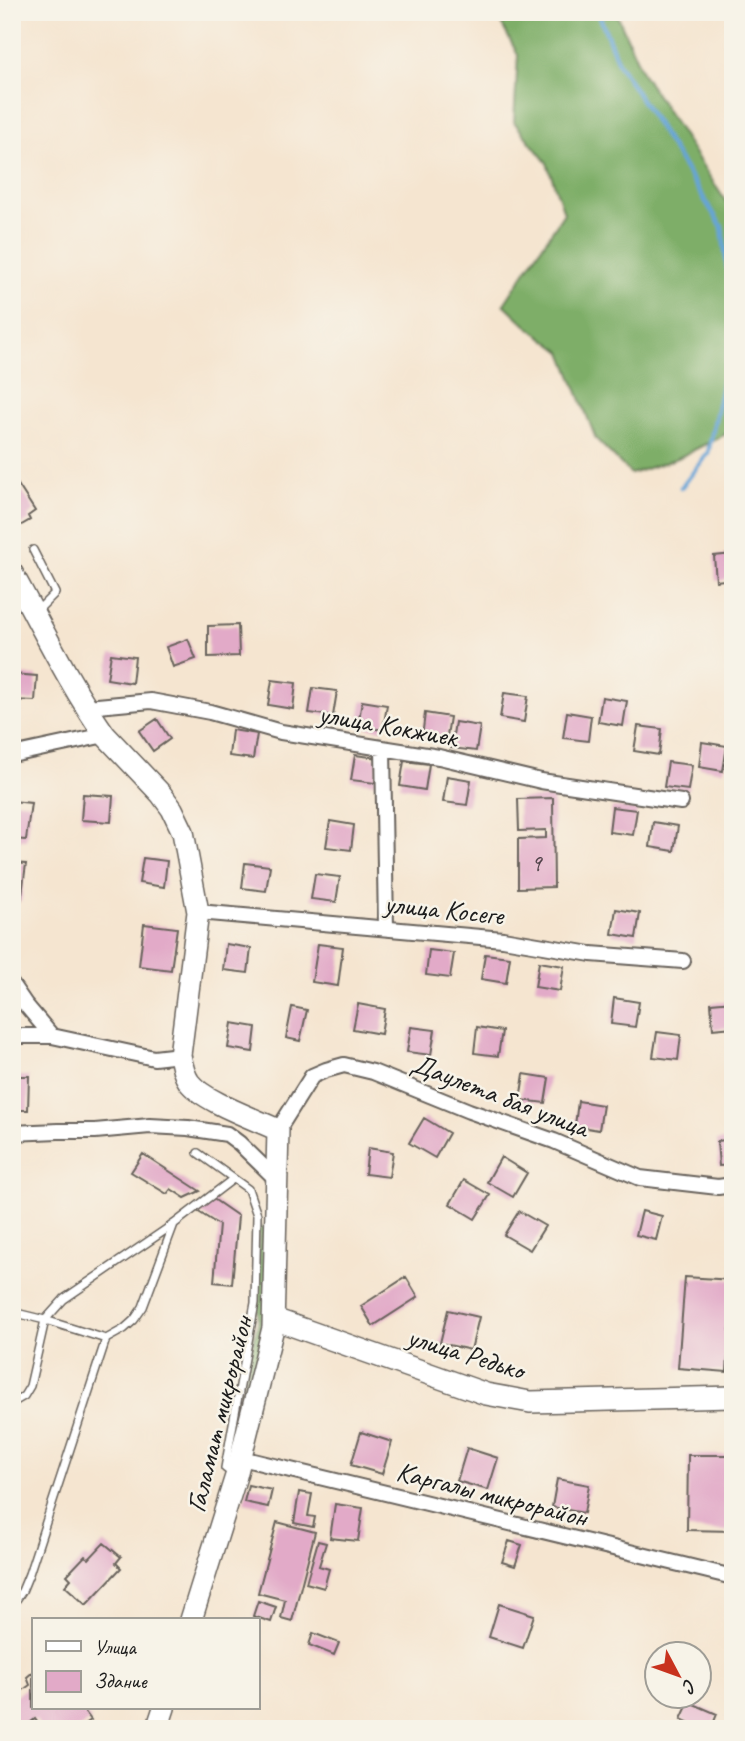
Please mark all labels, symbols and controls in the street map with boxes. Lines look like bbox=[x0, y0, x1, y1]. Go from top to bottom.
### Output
street label: улица Кокжиек bbox=[314, 695, 463, 755]
house number: 9 bbox=[531, 848, 544, 878]
street label: улица Косеге bbox=[381, 885, 507, 933]
street label: Даулета бая улица bbox=[407, 1045, 596, 1146]
street label: Галамат микрорайон bbox=[178, 1311, 261, 1516]
street label: улица Редько bbox=[401, 1318, 532, 1388]
street label: Каргалы микрорайон bbox=[393, 1453, 592, 1535]
legend bbox=[32, 1618, 259, 1710]
text: Улица bbox=[94, 1634, 137, 1660]
north arrow bbox=[644, 1640, 714, 1710]
text: Здание bbox=[94, 1668, 148, 1694]
text: С bbox=[676, 1674, 702, 1699]

